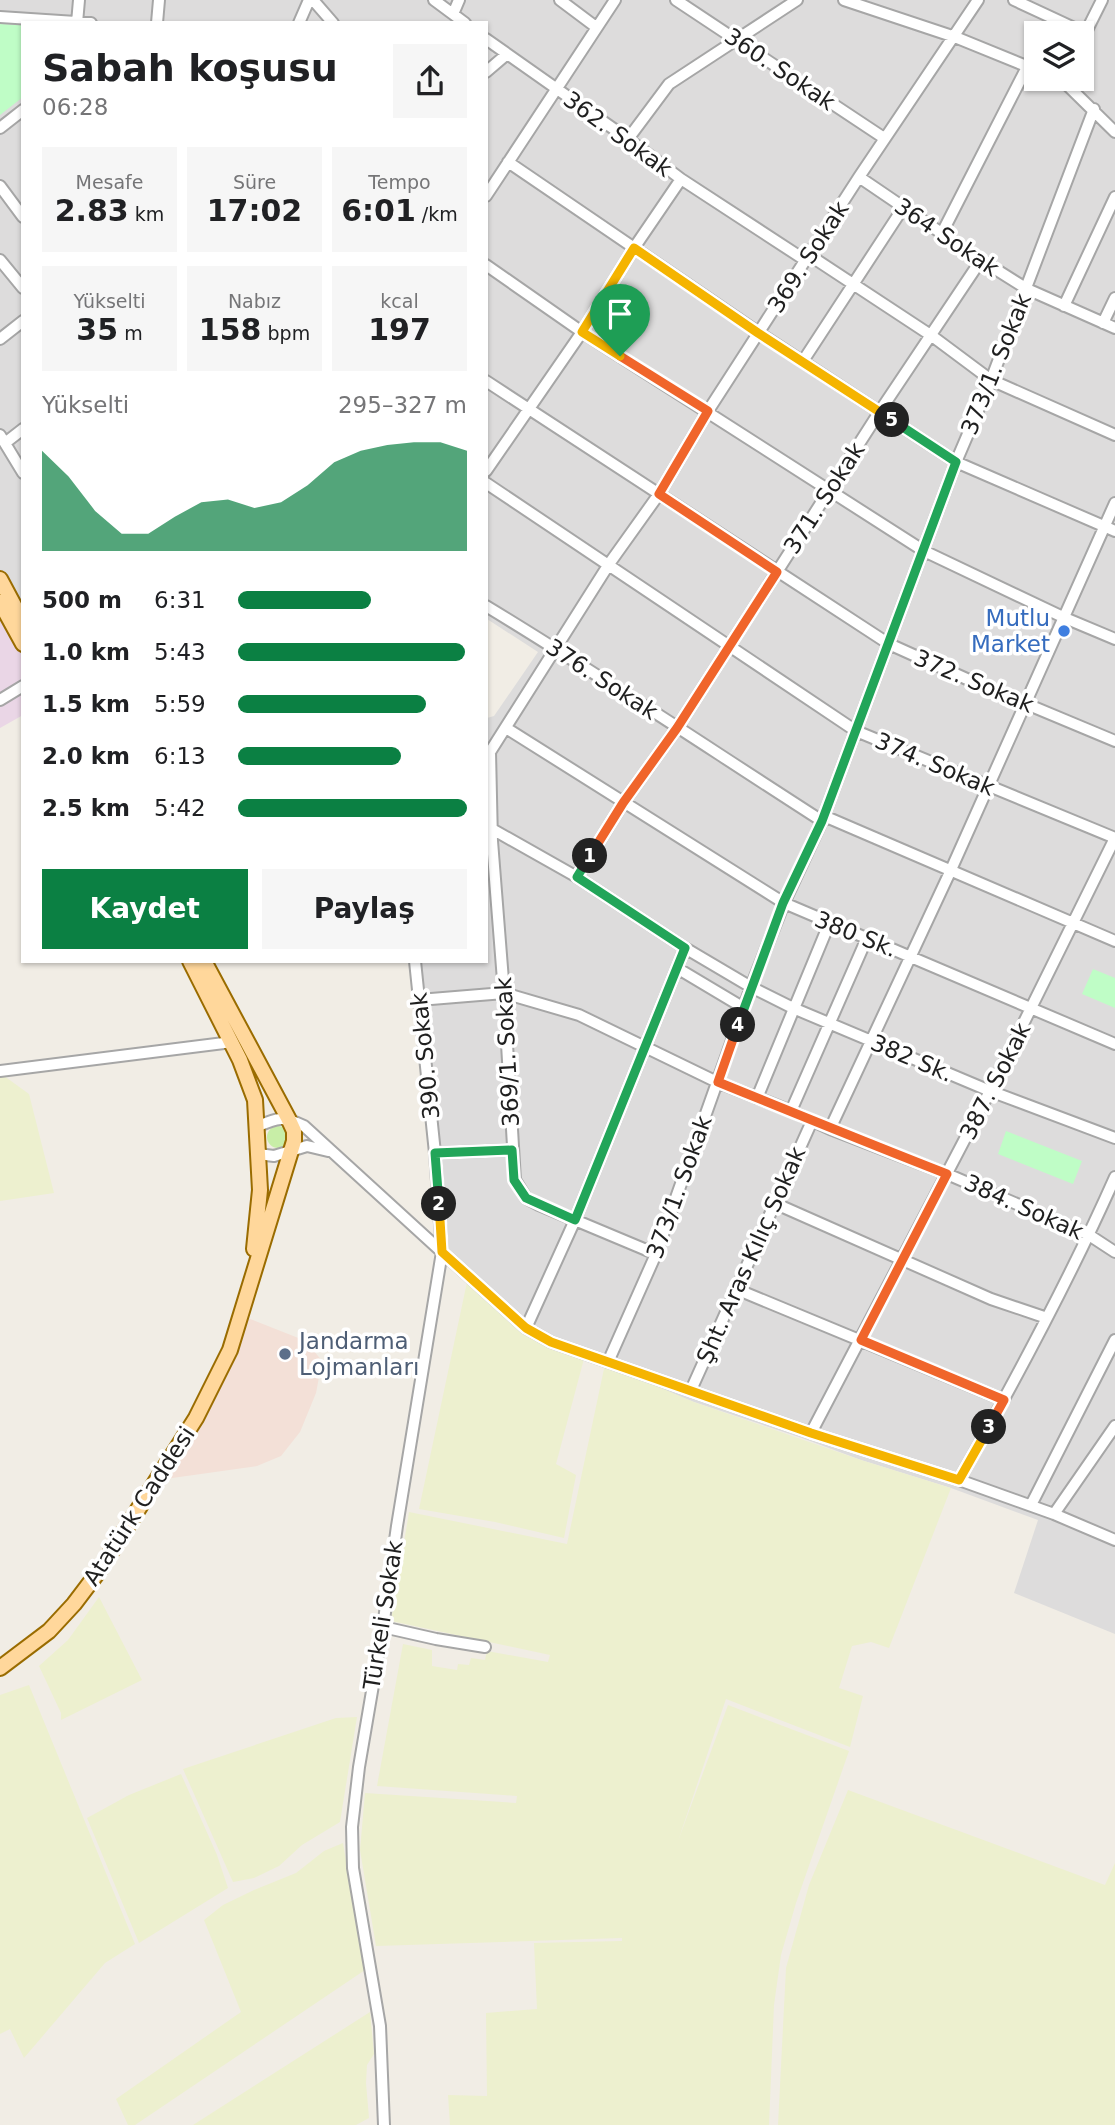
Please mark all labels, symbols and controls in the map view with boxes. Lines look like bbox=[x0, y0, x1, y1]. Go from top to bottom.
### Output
map controls bbox=[1024, 21, 1094, 91]
button: layers bbox=[1024, 21, 1094, 91]
street label: 360. Sokak bbox=[720, 23, 841, 116]
button: share bbox=[393, 44, 467, 118]
text: Sabah koşusu bbox=[42, 46, 338, 90]
street label: 362. Sokak bbox=[559, 86, 678, 182]
text: 06:28 bbox=[42, 94, 108, 120]
text: Mesafe bbox=[75, 171, 144, 193]
text: Süre bbox=[233, 171, 276, 193]
text: Tempo bbox=[368, 171, 431, 193]
text: 2.83 bbox=[55, 193, 129, 228]
text: 17:02 bbox=[207, 193, 302, 228]
text: 6:01 bbox=[341, 193, 416, 228]
street label: 364 Sokak bbox=[890, 193, 1005, 282]
street label: 369. Sokak bbox=[762, 196, 854, 318]
text: km bbox=[129, 203, 164, 225]
text: /km bbox=[416, 203, 458, 225]
pin bbox=[590, 284, 650, 356]
street label: 373/1. Sokak bbox=[956, 289, 1036, 438]
text: Yükselti bbox=[73, 290, 146, 312]
text: Nabız bbox=[228, 290, 281, 312]
text: kcal bbox=[380, 290, 419, 312]
icon: arrive bbox=[601, 295, 639, 333]
text: 35 bbox=[76, 312, 118, 347]
text: 158 bbox=[199, 312, 261, 347]
text: 197 bbox=[368, 312, 431, 347]
text: m bbox=[118, 322, 143, 344]
text: bpm bbox=[261, 322, 310, 344]
text: Yükselti bbox=[42, 392, 129, 418]
text: 295–327 m bbox=[338, 392, 467, 418]
pin: 5 bbox=[874, 402, 910, 438]
text: 5 bbox=[885, 408, 898, 430]
street label: 371. Sokak bbox=[778, 437, 870, 559]
text: 500 m bbox=[42, 587, 122, 613]
text: 6:31 bbox=[154, 587, 206, 613]
place label: Mutlu Market bbox=[971, 605, 1050, 657]
marker: Mutlu Market bbox=[1056, 623, 1072, 639]
street label: 376. Sokak bbox=[541, 633, 663, 725]
text: 1.0 km bbox=[42, 639, 130, 665]
text: 5:43 bbox=[154, 639, 206, 665]
street label: 372. Sokak bbox=[910, 644, 1038, 718]
text: 1.5 km bbox=[42, 691, 130, 717]
text: 5:59 bbox=[154, 691, 206, 717]
street label: 374. Sokak bbox=[871, 727, 999, 801]
text: 2.0 km bbox=[42, 743, 130, 769]
text: 6:13 bbox=[154, 743, 206, 769]
text: 2.5 km bbox=[42, 795, 130, 821]
text: 5:42 bbox=[154, 795, 206, 821]
pin: 1 bbox=[572, 838, 608, 874]
text: 1 bbox=[583, 844, 596, 866]
button: Kaydet bbox=[42, 869, 248, 949]
button: Paylaş bbox=[262, 869, 467, 949]
street label: 380 Sk. bbox=[811, 906, 901, 962]
street label: 369/1. Sokak bbox=[490, 976, 524, 1128]
street label: 390. Sokak bbox=[405, 991, 445, 1121]
pin: 4 bbox=[720, 1007, 756, 1042]
text: 4 bbox=[731, 1013, 744, 1035]
street label: 387. Sokak bbox=[954, 1018, 1036, 1144]
street label: 382 Sk. bbox=[867, 1029, 957, 1087]
street label: 373/1. Sokak bbox=[641, 1111, 717, 1262]
street label: Şht. Aras Kılıç Sokak bbox=[691, 1142, 811, 1367]
street label: 384. Sokak bbox=[960, 1169, 1088, 1245]
pin: 2 bbox=[422, 1186, 457, 1222]
text: 2 bbox=[432, 1192, 445, 1214]
place label: Jandarma Lojmanları bbox=[297, 1328, 419, 1380]
marker: Jandarma Lojmanları bbox=[277, 1346, 293, 1362]
pin: 3 bbox=[972, 1410, 1006, 1444]
text: 3 bbox=[982, 1415, 995, 1437]
street label: Atatürk Caddesi bbox=[78, 1422, 200, 1590]
street label: Türkeli Sokak bbox=[358, 1538, 408, 1692]

